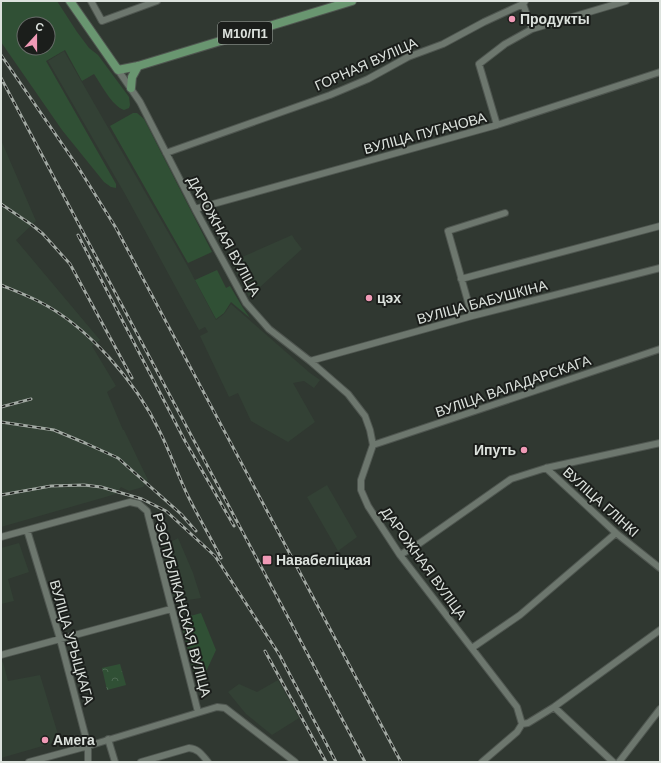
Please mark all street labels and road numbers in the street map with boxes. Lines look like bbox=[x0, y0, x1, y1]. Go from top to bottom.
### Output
road number: М10/П1 bbox=[218, 22, 272, 44]
street label: ГОРНАЯ ВУЛІЦА bbox=[312, 34, 420, 94]
street label: ВУЛІЦА ПУГАЧОВА bbox=[362, 109, 489, 157]
street label: ДАРОЖНАЯ ВУЛІЦА bbox=[184, 173, 264, 299]
street label: ВУЛІЦА БАБУШКІНА bbox=[415, 277, 550, 327]
street label: ВУЛІЦА ВАЛАДАРСКАГА bbox=[433, 352, 593, 420]
street label: ВУЛІЦА ГЛІНКІ bbox=[560, 464, 642, 540]
street label: ДАРОЖНАЯ ВУЛІЦА bbox=[378, 504, 470, 623]
street label: РЭСПУБЛІКАНСКАЯ ВУЛІЦА bbox=[150, 511, 214, 699]
street label: ВУЛІЦА УРЫЦКАГА bbox=[47, 578, 98, 707]

